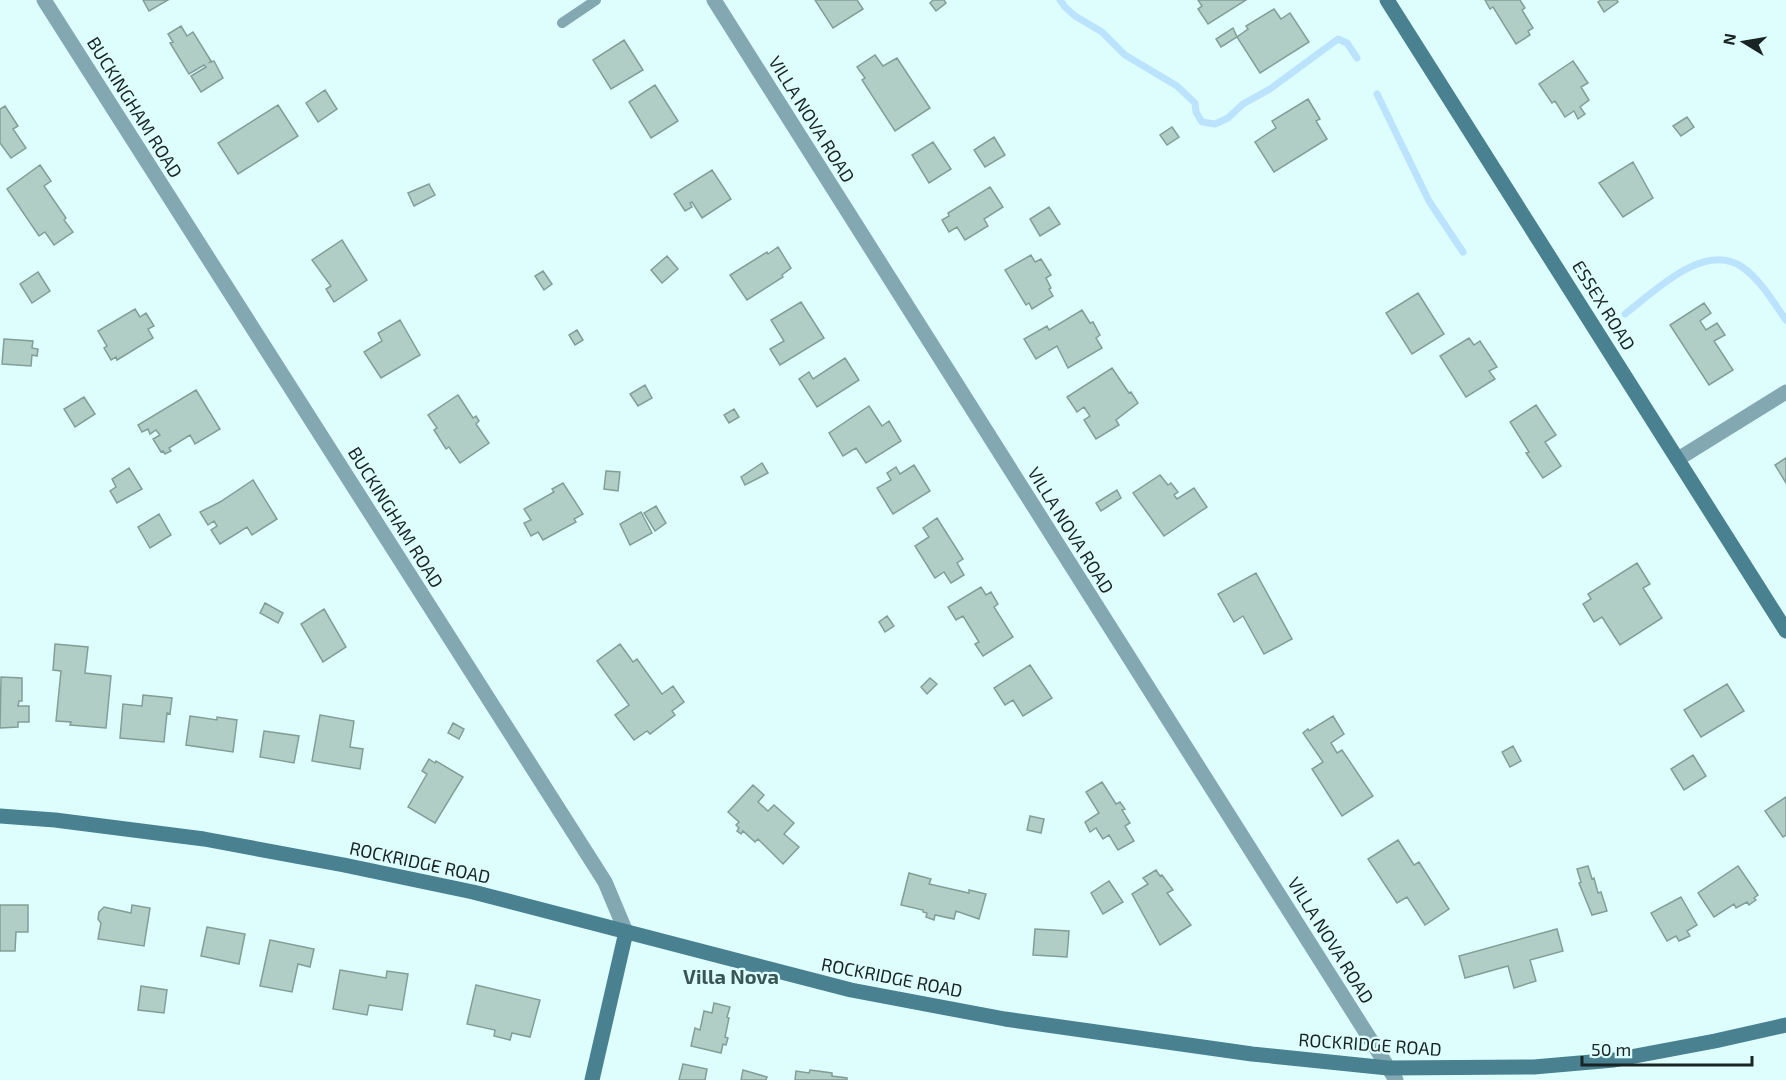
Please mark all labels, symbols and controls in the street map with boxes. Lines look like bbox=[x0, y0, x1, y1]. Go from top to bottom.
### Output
north arrow bbox=[1714, 12, 1774, 72]
street label: BUCKINGHAM ROAD bbox=[83, 32, 187, 182]
text: N bbox=[1718, 32, 1739, 47]
street label: VILLA NOVA ROAD bbox=[764, 52, 860, 186]
street label: ESSEX ROAD bbox=[1568, 256, 1640, 354]
street label: BUCKINGHAM ROAD bbox=[344, 442, 448, 592]
street label: VILLA NOVA ROAD bbox=[1023, 463, 1119, 597]
street label: ROCKRIDGE ROAD bbox=[348, 836, 492, 888]
street label: VILLA NOVA ROAD bbox=[1283, 873, 1379, 1007]
street label: ROCKRIDGE ROAD bbox=[819, 953, 965, 1001]
district label: Villa Nova bbox=[683, 964, 779, 988]
street label: ROCKRIDGE ROAD bbox=[1298, 1028, 1442, 1060]
scale bar bbox=[1582, 1029, 1752, 1067]
text: 50 m bbox=[1591, 1038, 1631, 1060]

